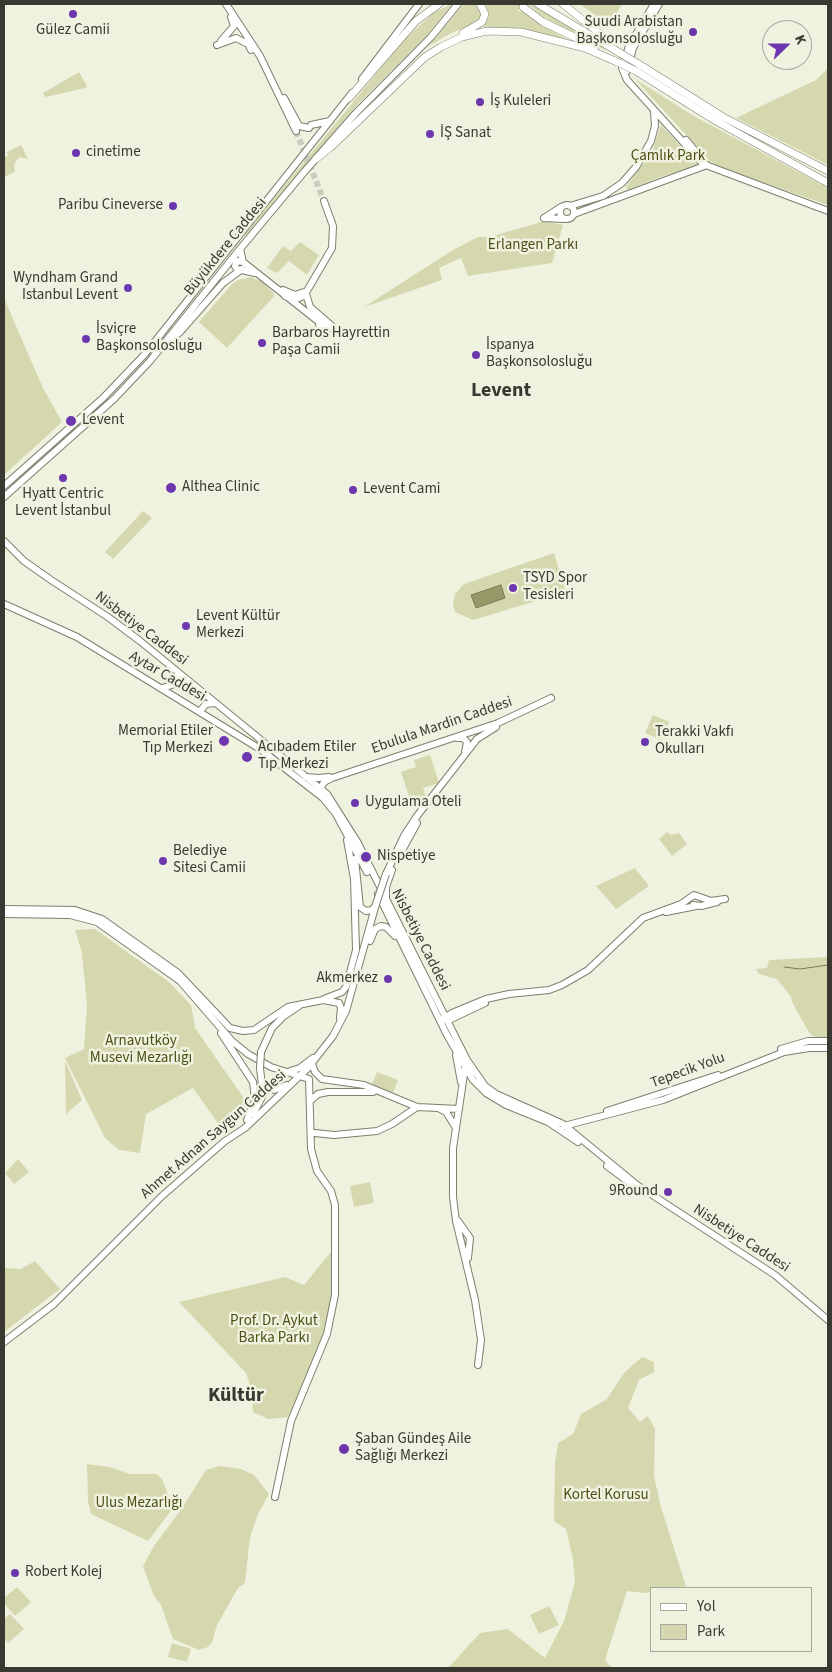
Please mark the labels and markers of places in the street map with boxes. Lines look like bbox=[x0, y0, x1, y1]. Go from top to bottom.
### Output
marker: Gülez Camii bbox=[67, 8, 79, 20]
place label: Suudi Arabistan Başkonsolosluğu bbox=[577, 14, 683, 49]
place label: Gülez Camii bbox=[36, 22, 110, 40]
marker: Suudi Arabistan Başkonsolosluğu bbox=[687, 26, 699, 38]
place label: İş Kuleleri bbox=[490, 93, 551, 111]
marker: İş Kuleleri bbox=[474, 96, 486, 108]
place label: İŞ Sanat bbox=[440, 125, 491, 143]
marker: İŞ Sanat bbox=[424, 128, 436, 140]
place label: cinetime bbox=[86, 144, 141, 162]
marker: cinetime bbox=[70, 147, 82, 159]
place label: Paribu Cineverse bbox=[58, 197, 163, 215]
marker: Paribu Cineverse bbox=[167, 200, 179, 212]
place label: Wyndham Grand Istanbul Levent bbox=[13, 270, 118, 305]
marker: Wyndham Grand Istanbul Levent bbox=[122, 282, 134, 294]
place label: İsviçre Başkonsolosluğu bbox=[96, 321, 202, 356]
place label: Barbaros Hayrettin Paşa Camii bbox=[272, 325, 390, 360]
marker: İsviçre Başkonsolosluğu bbox=[80, 333, 92, 345]
marker: Barbaros Hayrettin Paşa Camii bbox=[256, 337, 268, 349]
place label: İspanya Başkonsolosluğu bbox=[486, 337, 592, 372]
marker: İspanya Başkonsolosluğu bbox=[470, 349, 482, 361]
place label: Levent bbox=[82, 412, 124, 430]
marker: Levent bbox=[64, 414, 78, 428]
marker: Hyatt Centric Levent İstanbul bbox=[57, 472, 69, 484]
place label: Althea Clinic bbox=[182, 479, 260, 497]
marker: Althea Clinic bbox=[164, 481, 178, 495]
place label: Levent Cami bbox=[363, 481, 441, 499]
marker: Levent Cami bbox=[347, 484, 359, 496]
place label: Hyatt Centric Levent İstanbul bbox=[15, 486, 111, 521]
place label: TSYD Spor Tesisleri bbox=[523, 570, 587, 605]
marker: TSYD Spor Tesisleri bbox=[507, 582, 519, 594]
place label: Levent Kültür Merkezi bbox=[196, 608, 280, 643]
marker: Levent Kültür Merkezi bbox=[180, 620, 192, 632]
place label: Memorial Etiler Tıp Merkezi bbox=[118, 723, 213, 758]
place label: Terakki Vakfı Okulları bbox=[655, 724, 734, 759]
marker: Memorial Etiler Tıp Merkezi bbox=[217, 734, 231, 748]
marker: Terakki Vakfı Okulları bbox=[639, 736, 651, 748]
place label: Acıbadem Etiler Tıp Merkezi bbox=[258, 739, 356, 774]
marker: Acıbadem Etiler Tıp Merkezi bbox=[240, 750, 254, 764]
place label: Uygulama Oteli bbox=[365, 794, 462, 812]
marker: Uygulama Oteli bbox=[349, 797, 361, 809]
place label: Belediye Sitesi Camii bbox=[173, 843, 246, 878]
place label: Nispetiye bbox=[377, 848, 435, 866]
marker: Nispetiye bbox=[359, 850, 373, 864]
marker: Belediye Sitesi Camii bbox=[157, 855, 169, 867]
place label: Akmerkez bbox=[316, 970, 378, 988]
marker: Akmerkez bbox=[382, 973, 394, 985]
place label: 9Round bbox=[609, 1183, 658, 1201]
marker: 9Round bbox=[662, 1186, 674, 1198]
place label: Şaban Gündeş Aile Sağlığı Merkezi bbox=[355, 1431, 471, 1466]
marker: Şaban Gündeş Aile Sağlığı Merkezi bbox=[337, 1442, 351, 1456]
place label: Robert Kolej bbox=[25, 1564, 102, 1582]
marker: Robert Kolej bbox=[9, 1567, 21, 1579]

